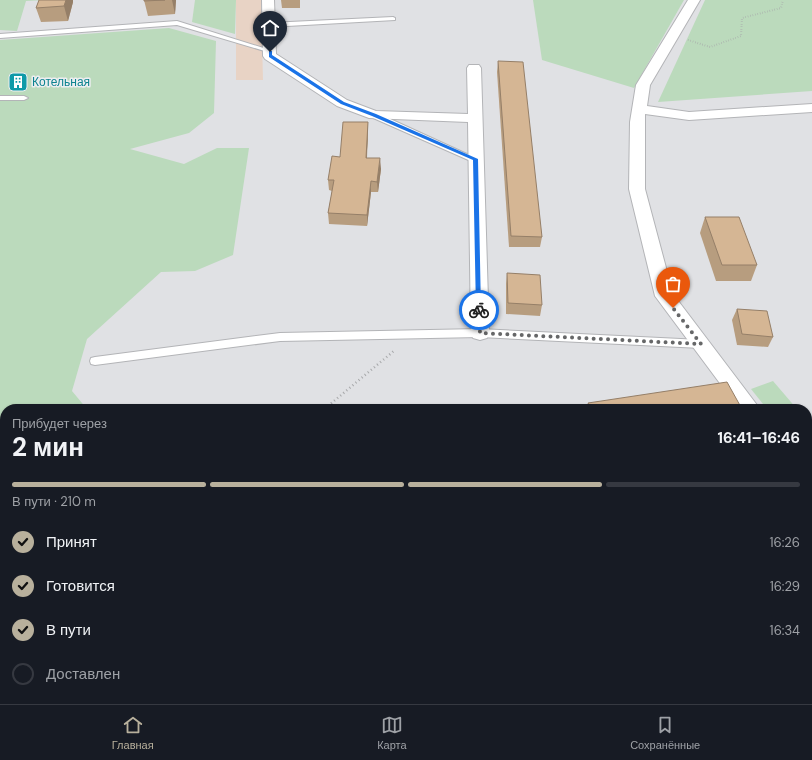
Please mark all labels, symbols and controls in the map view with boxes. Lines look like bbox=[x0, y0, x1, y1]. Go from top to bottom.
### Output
pin bbox=[253, 11, 287, 52]
icon: home bbox=[259, 17, 281, 39]
building icon: Котельная bbox=[7, 71, 29, 93]
place label: Котельная bbox=[32, 74, 90, 90]
pin bbox=[656, 267, 690, 308]
icon: bag bbox=[662, 273, 684, 295]
courier bbox=[459, 290, 499, 330]
icon: bike bbox=[468, 299, 490, 321]
text: Прибудет через bbox=[12, 415, 107, 432]
text: 16:41–16:46 bbox=[718, 428, 800, 448]
text: 2 мин bbox=[12, 430, 84, 464]
text: В пути · 210 m bbox=[12, 493, 96, 510]
icon: check bbox=[12, 531, 34, 553]
text: Принят bbox=[46, 532, 97, 552]
text: 16:26 bbox=[770, 534, 800, 551]
icon: check bbox=[12, 575, 34, 597]
text: Готовится bbox=[46, 576, 115, 596]
text: 16:29 bbox=[770, 578, 800, 595]
icon: check bbox=[12, 619, 34, 641]
text: В пути bbox=[46, 620, 91, 640]
text: 16:34 bbox=[770, 622, 800, 639]
text: Доставлен bbox=[46, 664, 120, 684]
tab: Главная bbox=[112, 714, 154, 752]
tab: Карта bbox=[377, 714, 407, 752]
tab: Сохранённые bbox=[630, 714, 700, 752]

